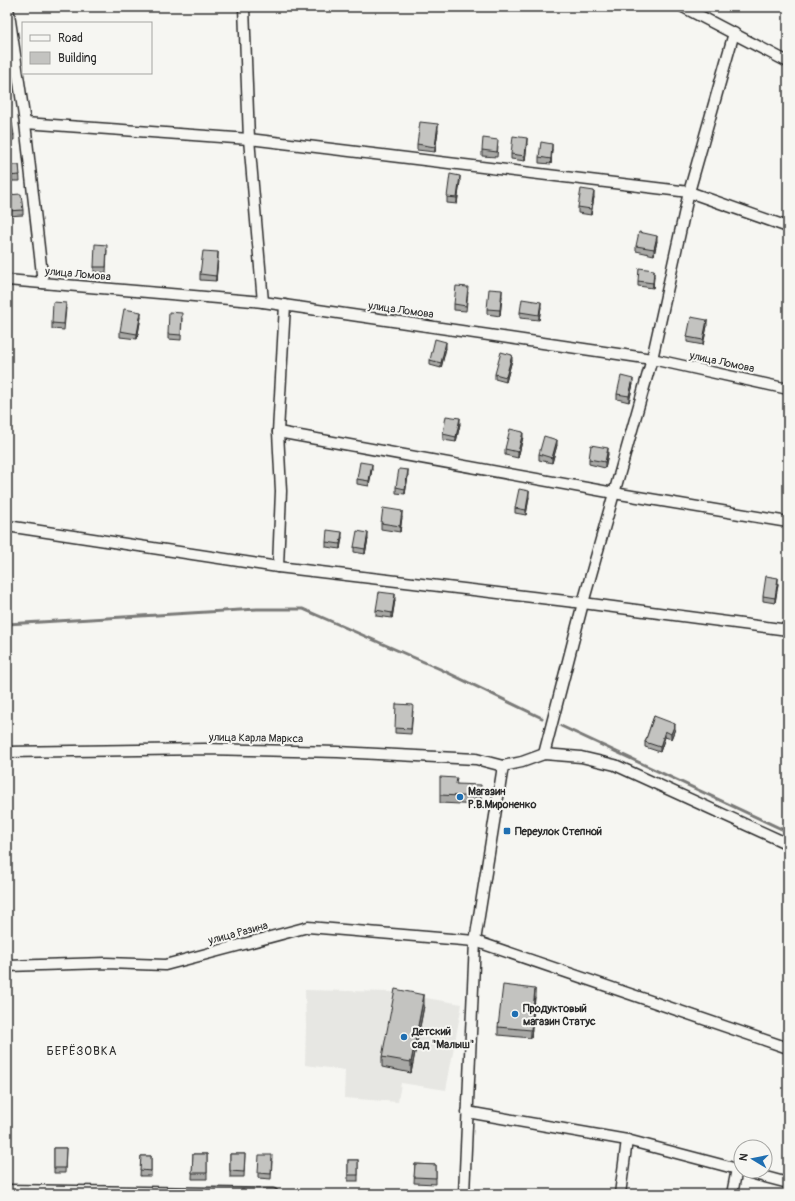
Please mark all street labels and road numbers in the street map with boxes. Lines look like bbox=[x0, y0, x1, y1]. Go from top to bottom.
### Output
street label: улица Ломова bbox=[44, 265, 111, 283]
street label: улица Ломова bbox=[366, 299, 435, 321]
street label: улица Ломова bbox=[687, 349, 756, 375]
street label: улица Карла Маркса bbox=[208, 731, 303, 745]
street label: улица Разина bbox=[206, 919, 269, 947]

